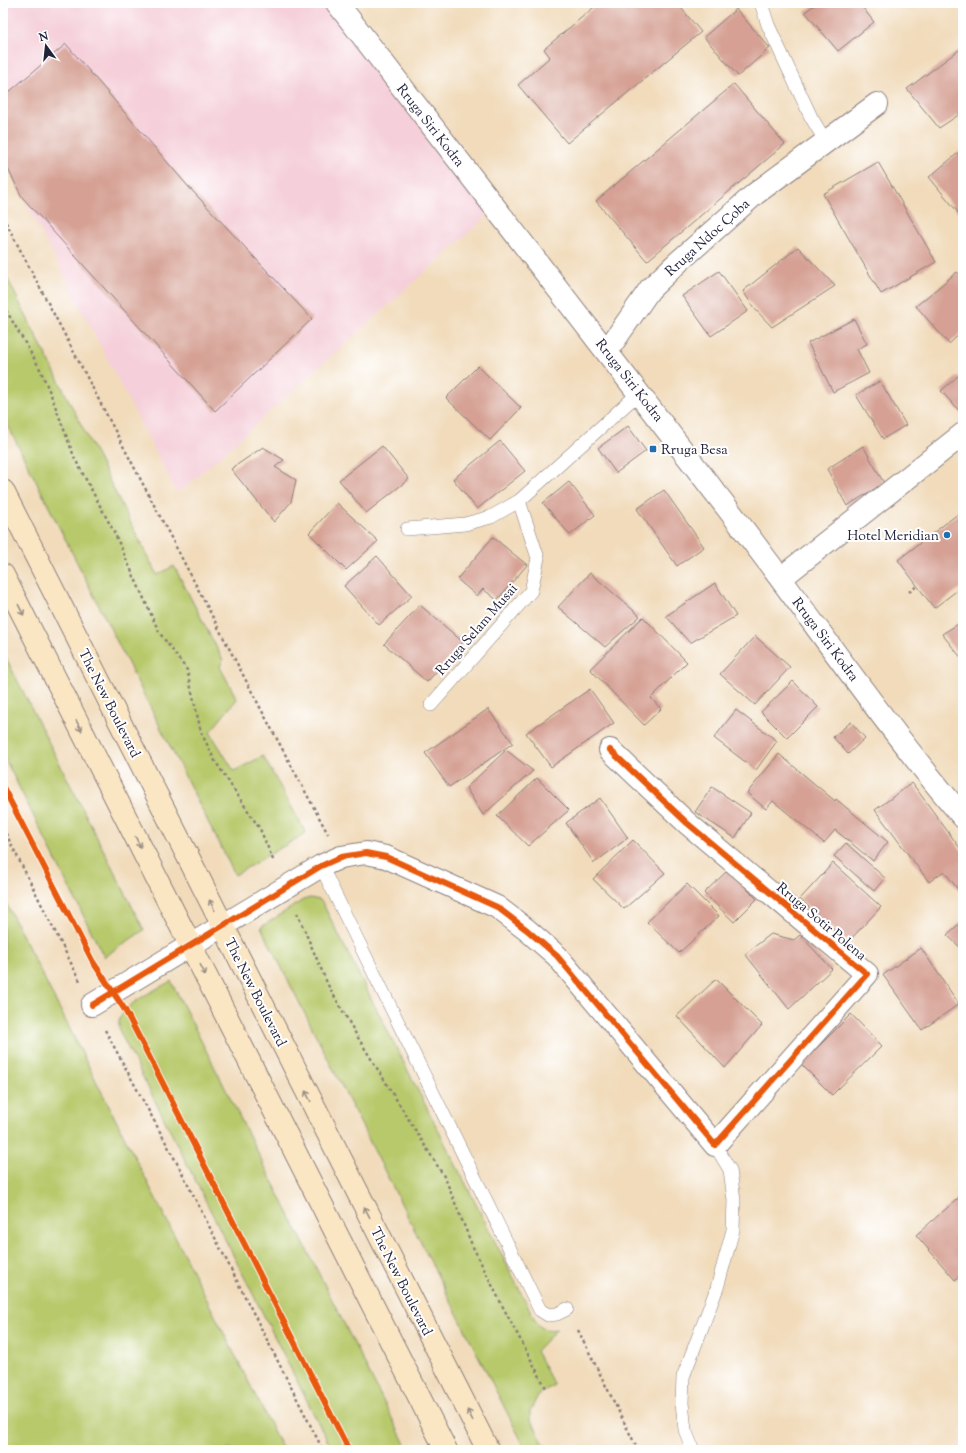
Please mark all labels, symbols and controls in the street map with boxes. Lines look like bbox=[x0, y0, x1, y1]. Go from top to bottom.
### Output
north arrow bbox=[26, 26, 66, 66]
text: N bbox=[36, 28, 50, 46]
street label: Rruga Siri Kodra bbox=[391, 80, 469, 172]
street label: Rruga Ndoc Çoba bbox=[662, 195, 755, 282]
street label: Rruga Siri Kodra bbox=[590, 335, 668, 427]
place label: Rruga Besa bbox=[661, 441, 728, 461]
marker: Rruga Besa bbox=[648, 444, 658, 454]
place label: Hotel Meridian bbox=[847, 527, 939, 547]
marker: Hotel Meridian bbox=[942, 530, 952, 540]
street label: Rruga Selam Musai bbox=[432, 580, 523, 681]
street label: Rruga Siri Kodra bbox=[786, 594, 863, 687]
one-way arrow bbox=[17, 604, 25, 616]
street label: The New Boulevard bbox=[72, 646, 144, 762]
one-way arrow bbox=[76, 720, 84, 732]
one-way arrow bbox=[135, 836, 142, 848]
street label: Rruga Sotir Polena bbox=[771, 879, 870, 967]
one-way arrow bbox=[208, 899, 215, 911]
street label: The New Boulevard bbox=[218, 935, 290, 1051]
one-way arrow bbox=[200, 964, 207, 976]
one-way arrow bbox=[304, 1090, 312, 1102]
one-way arrow bbox=[363, 1206, 370, 1218]
street label: The New Boulevard bbox=[364, 1224, 436, 1340]
one-way arrow bbox=[466, 1409, 473, 1421]

